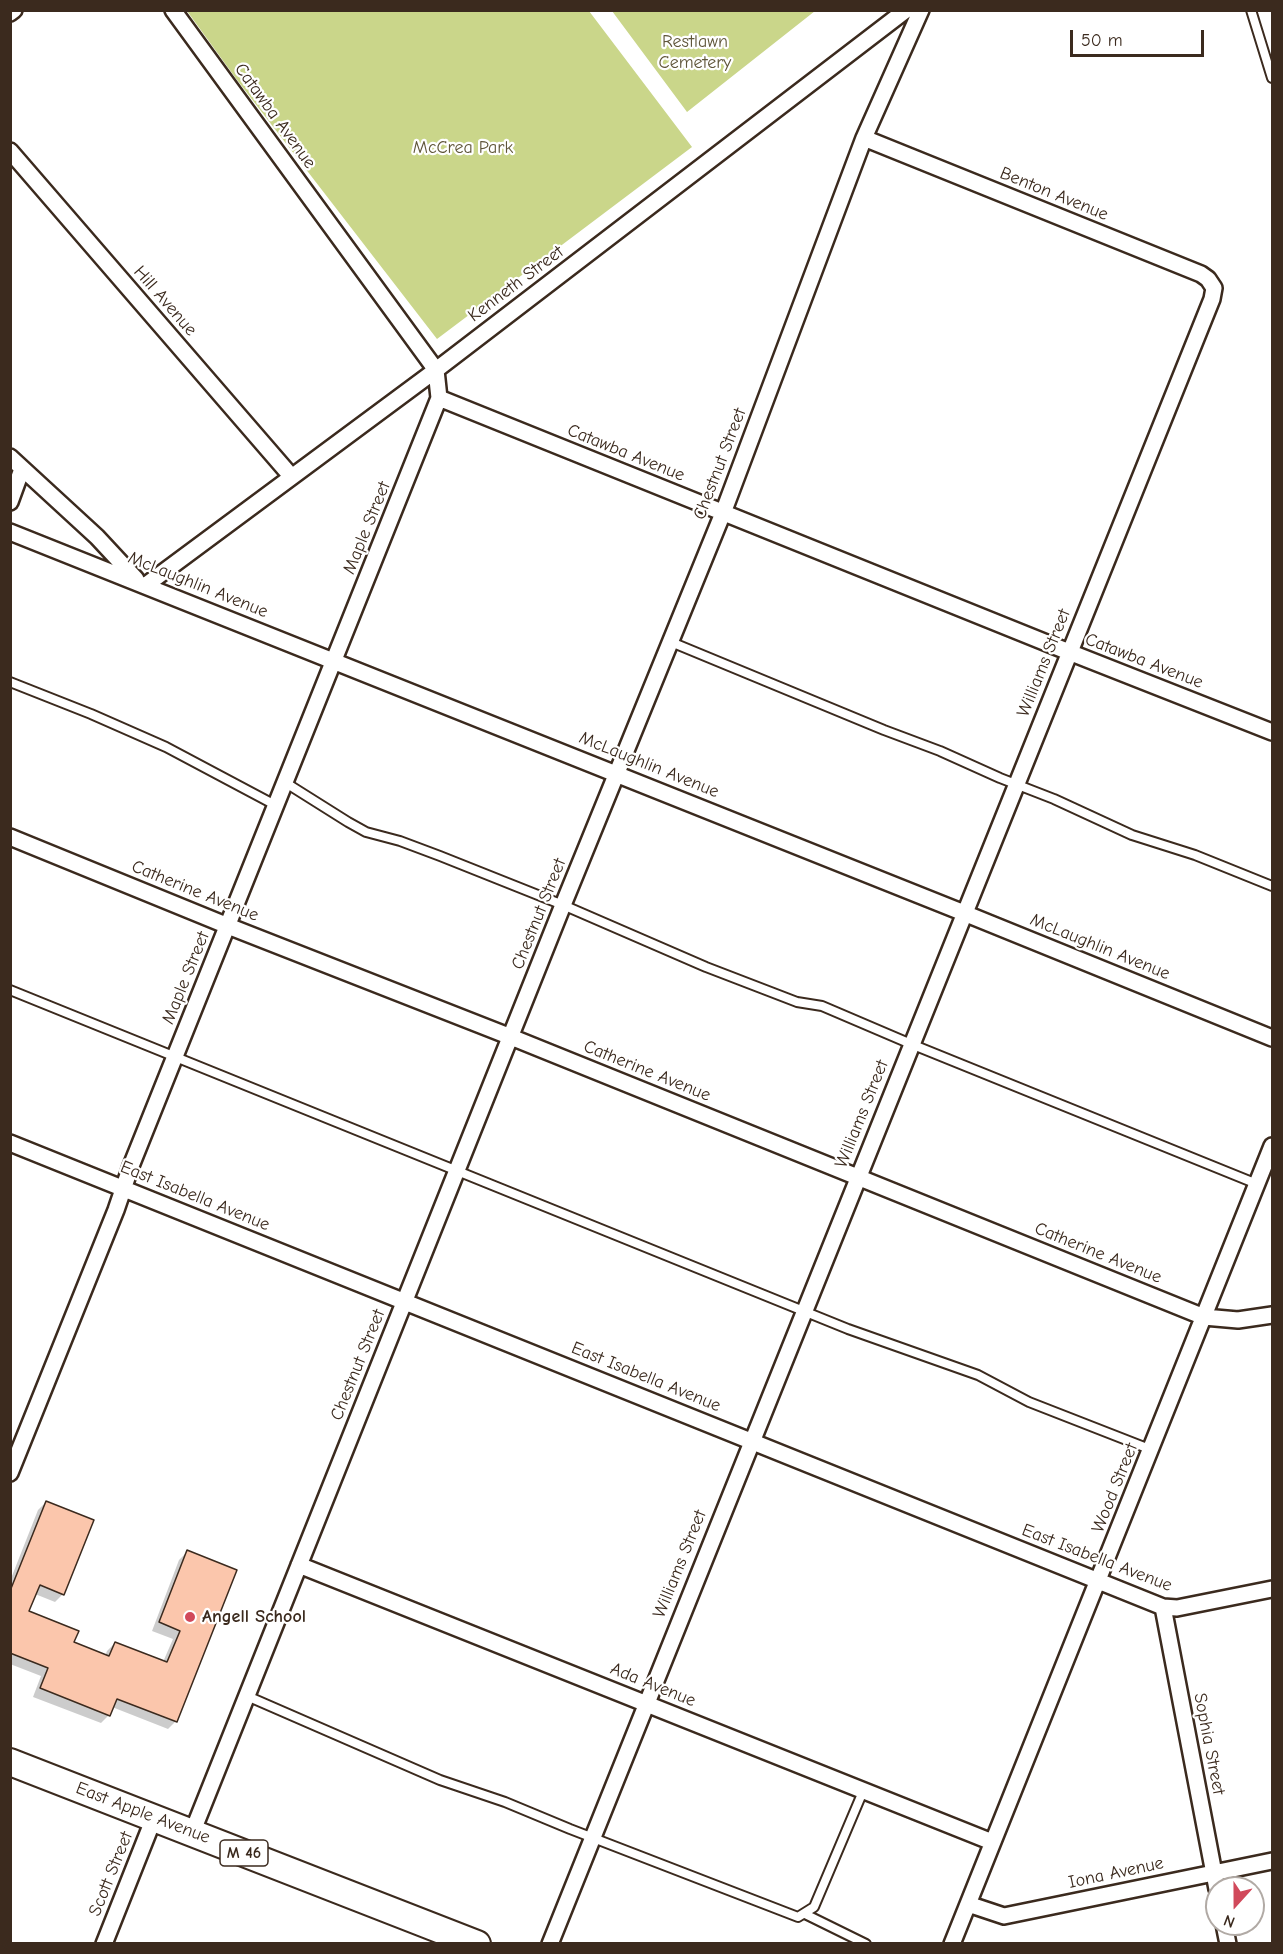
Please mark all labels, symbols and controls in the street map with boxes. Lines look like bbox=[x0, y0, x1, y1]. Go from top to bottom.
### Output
scale bar bbox=[1073, 18, 1206, 56]
text: 50 m bbox=[1081, 30, 1123, 51]
park label: Restlawn Cemetery bbox=[659, 31, 731, 74]
street label: Catawba Avenue bbox=[230, 59, 320, 173]
park label: McCrea Park bbox=[413, 137, 513, 159]
street label: Benton Avenue bbox=[997, 162, 1111, 226]
street label: Kenneth Street bbox=[464, 241, 568, 327]
street label: Hill Avenue bbox=[129, 262, 201, 340]
street label: Chestnut Street bbox=[689, 405, 751, 523]
street label: Catawba Avenue bbox=[564, 420, 688, 486]
street label: Maple Street bbox=[339, 479, 395, 577]
street label: McLaughlin Avenue bbox=[125, 547, 271, 623]
street label: Williams Street bbox=[1013, 606, 1075, 720]
street label: Catawba Avenue bbox=[1082, 629, 1206, 693]
street label: McLaughlin Avenue bbox=[576, 727, 722, 803]
street label: Chestnut Street bbox=[507, 855, 571, 973]
street label: Catherine Avenue bbox=[128, 856, 262, 926]
street label: McLaughlin Avenue bbox=[1027, 909, 1173, 985]
street label: Maple Street bbox=[158, 929, 214, 1027]
street label: Catherine Avenue bbox=[580, 1036, 714, 1106]
street label: Williams Street bbox=[831, 1057, 893, 1171]
street label: East Isabella Avenue bbox=[117, 1156, 273, 1236]
street label: Catherine Avenue bbox=[1031, 1218, 1165, 1288]
street label: Chestnut Street bbox=[326, 1306, 390, 1424]
street label: East Isabella Avenue bbox=[568, 1337, 724, 1417]
street label: Wood Street bbox=[1087, 1440, 1143, 1536]
street label: Williams Street bbox=[649, 1507, 711, 1621]
street label: East Isabella Avenue bbox=[1019, 1519, 1175, 1597]
place label: Angell School bbox=[202, 1606, 306, 1628]
marker: Angell School bbox=[183, 1610, 197, 1624]
street label: Ada Avenue bbox=[607, 1658, 699, 1712]
street label: Sophia Street bbox=[1189, 1691, 1229, 1797]
street label: East Apple Avenue bbox=[73, 1777, 213, 1849]
street label: Scott Street bbox=[84, 1829, 138, 1919]
road number: M 46 bbox=[220, 1840, 268, 1866]
street label: Iona Avenue bbox=[1066, 1852, 1166, 1894]
north arrow bbox=[1205, 1876, 1265, 1936]
text: N bbox=[1221, 1911, 1237, 1931]

